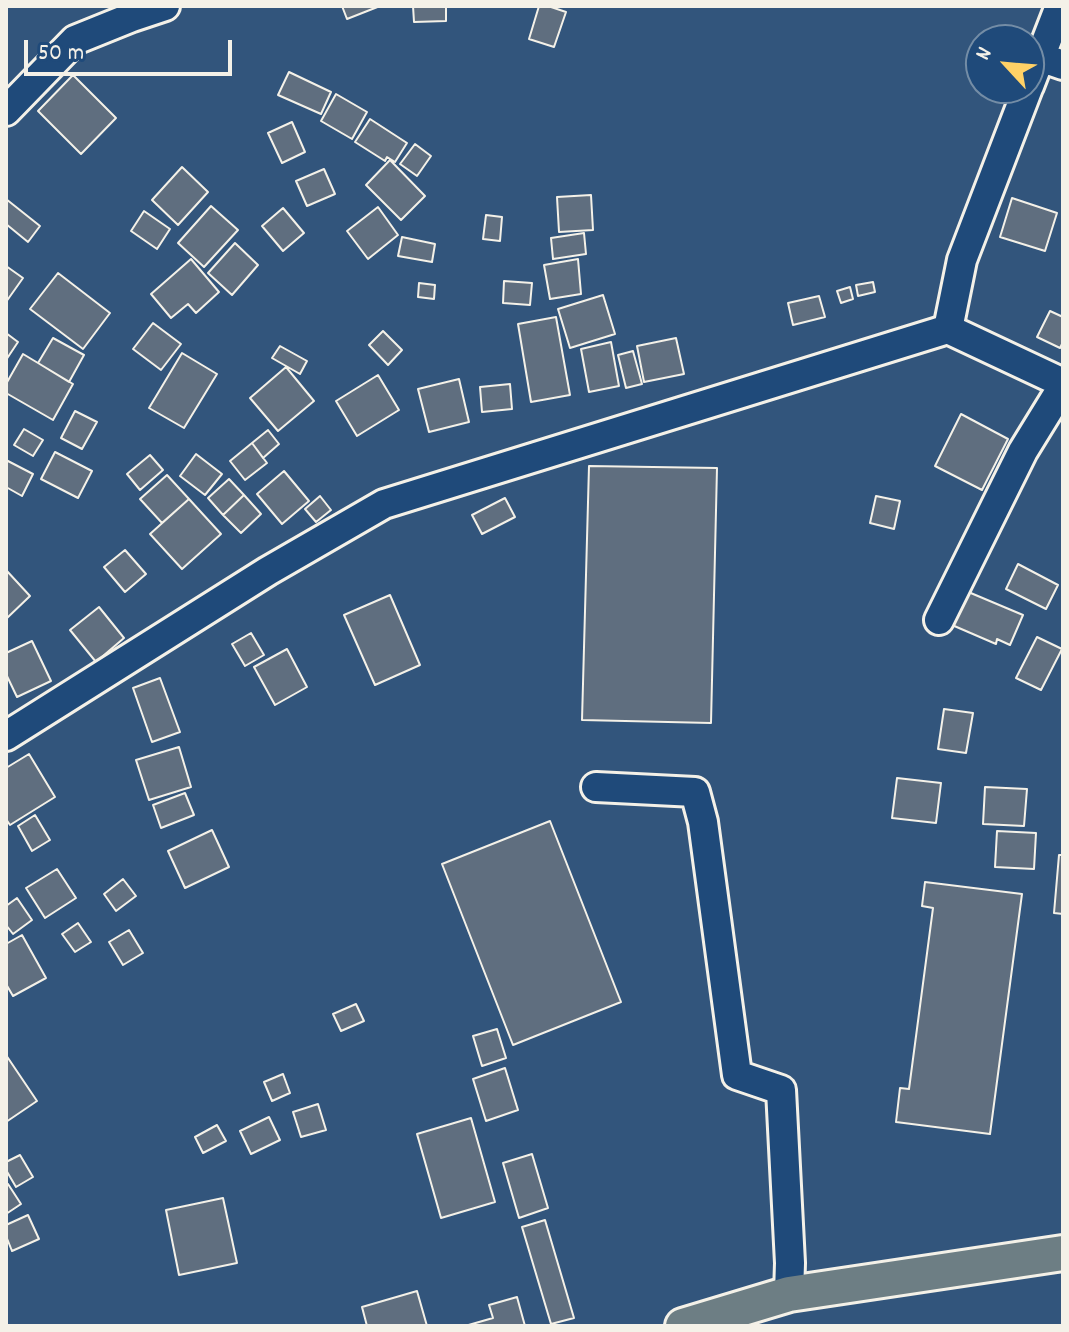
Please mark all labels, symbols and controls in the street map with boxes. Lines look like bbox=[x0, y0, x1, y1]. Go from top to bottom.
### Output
scale bar bbox=[28, 24, 236, 74]
north arrow bbox=[965, 24, 1045, 104]
text: 50 m bbox=[38, 37, 84, 71]
text: N bbox=[968, 42, 1001, 66]

